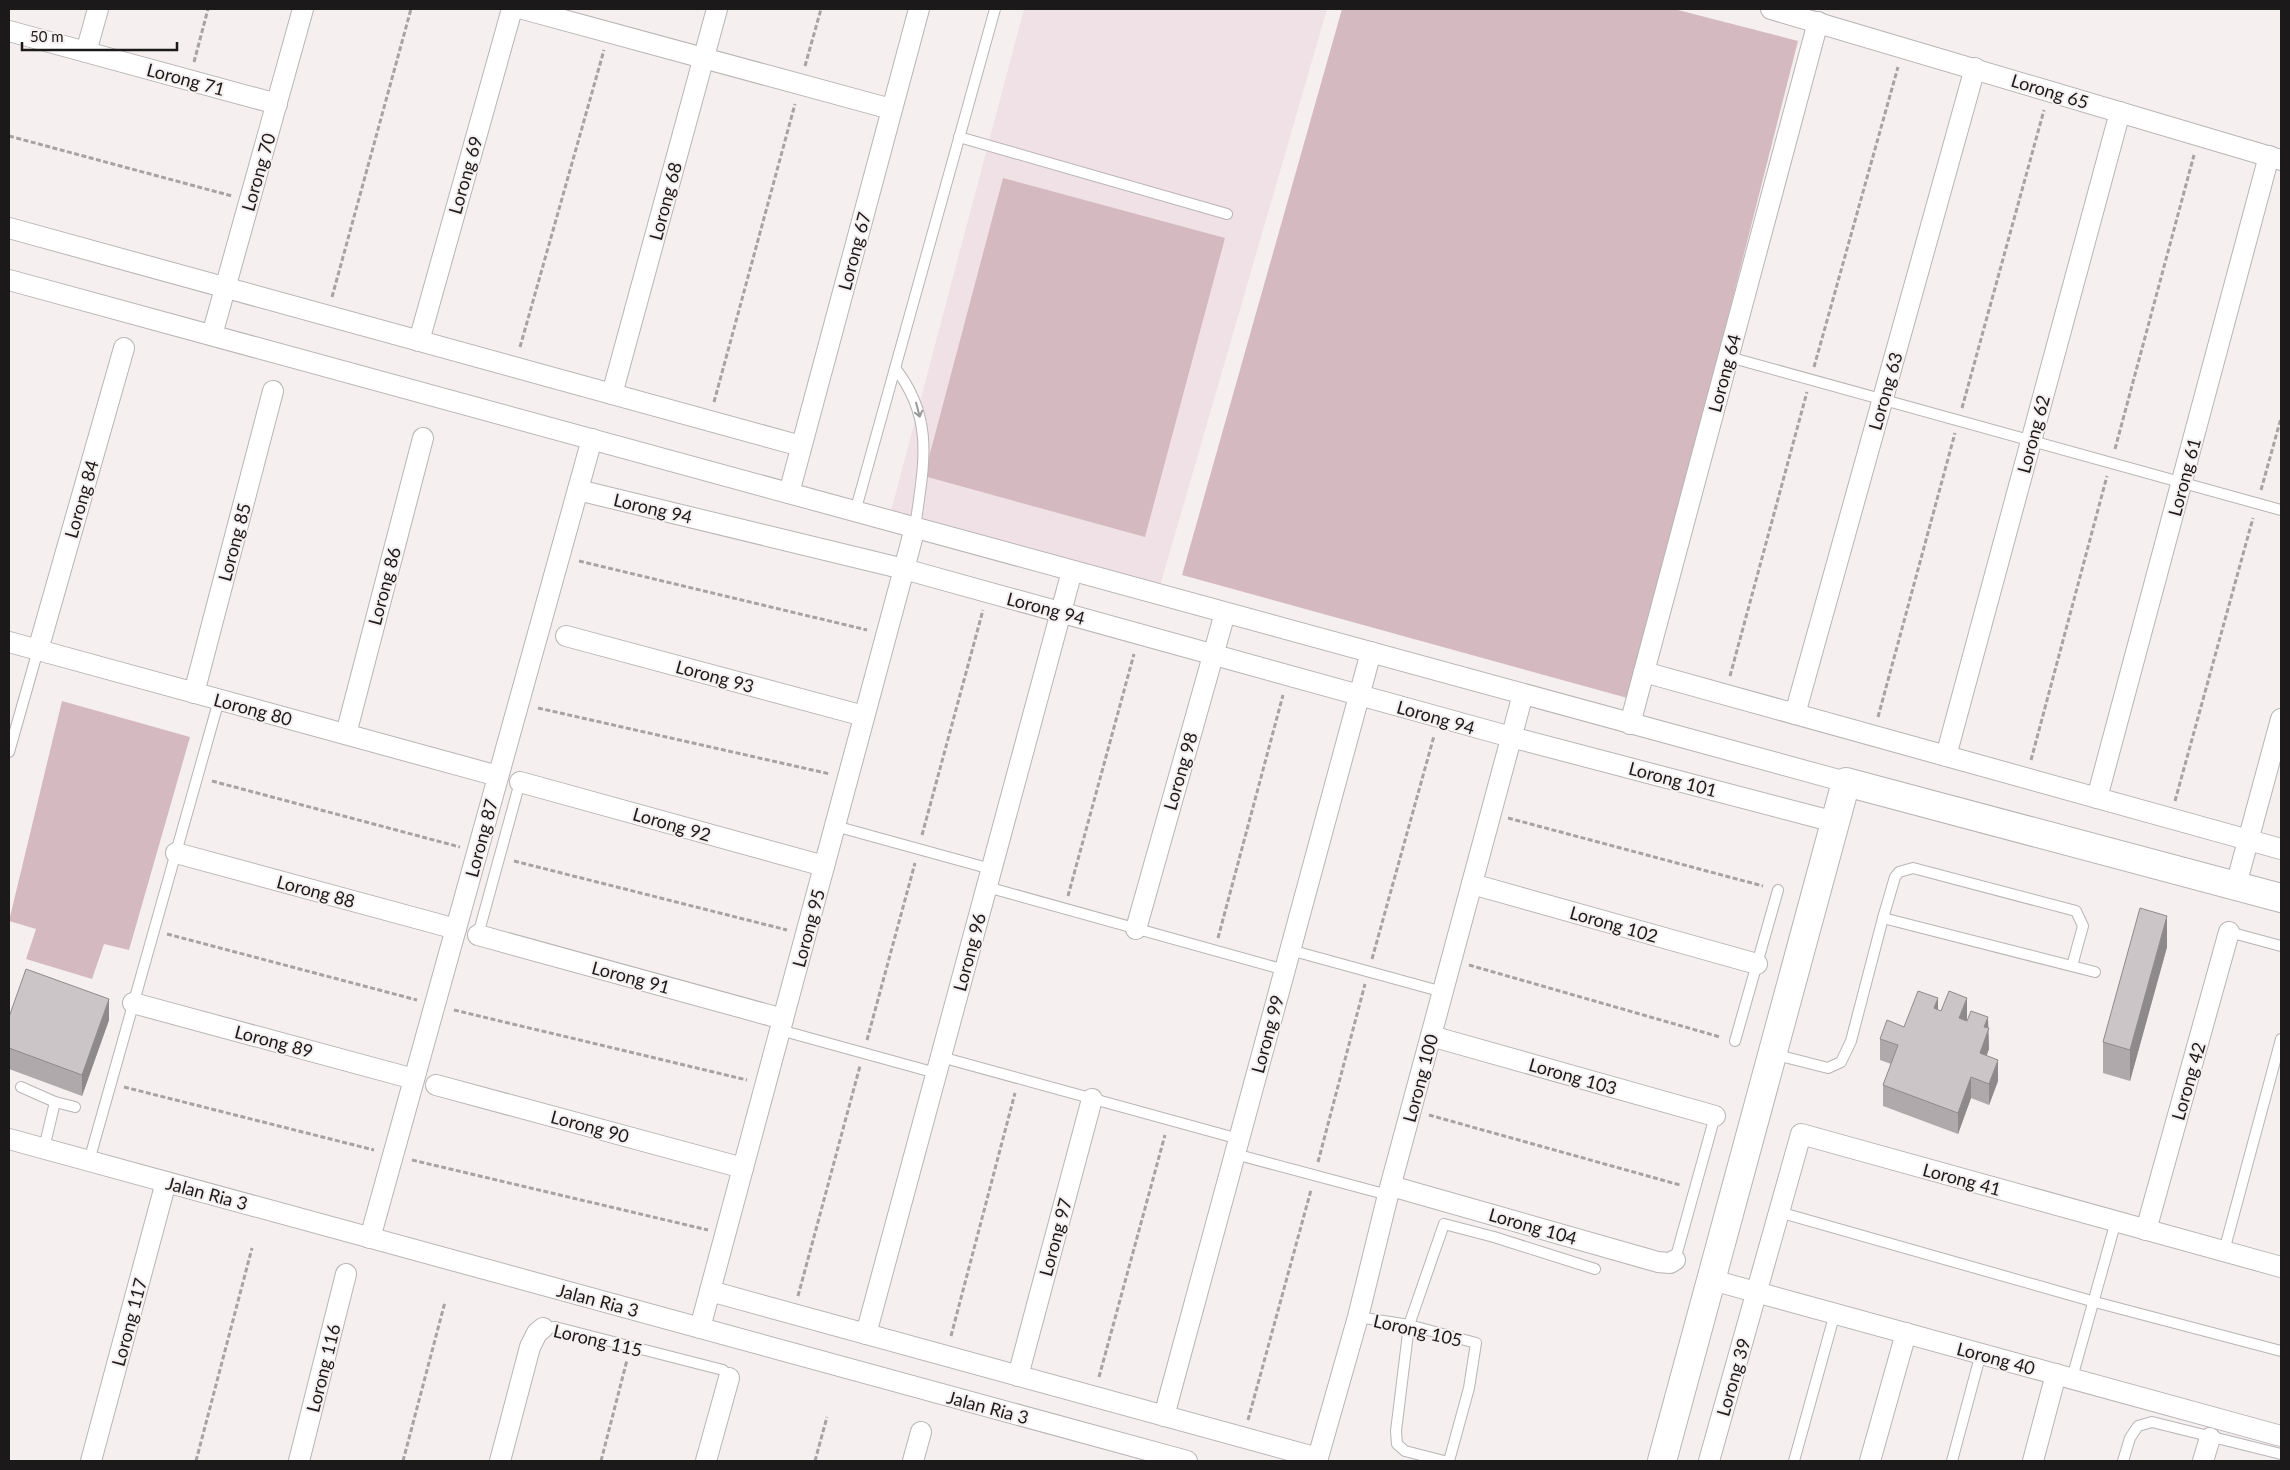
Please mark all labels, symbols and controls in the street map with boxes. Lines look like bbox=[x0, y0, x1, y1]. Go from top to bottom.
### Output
scale bar bbox=[22, 20, 178, 52]
text: 50 m bbox=[30, 27, 64, 45]
street label: Lorong 71 bbox=[144, 58, 228, 100]
street label: Lorong 65 bbox=[2008, 69, 2092, 113]
street label: Lorong 70 bbox=[236, 130, 280, 214]
street label: Lorong 69 bbox=[443, 133, 487, 217]
street label: Lorong 68 bbox=[644, 159, 686, 243]
street label: Lorong 67 bbox=[833, 209, 875, 293]
street label: Lorong 64 bbox=[1703, 331, 1745, 415]
street label: Lorong 63 bbox=[1863, 349, 1907, 433]
street label: Lorong 62 bbox=[2012, 392, 2054, 476]
one-way arrow bbox=[914, 402, 924, 418]
street label: Lorong 61 bbox=[2163, 435, 2205, 519]
street label: Lorong 84 bbox=[59, 457, 103, 541]
street label: Lorong 94 bbox=[612, 488, 694, 528]
street label: Lorong 85 bbox=[213, 500, 255, 584]
street label: Lorong 86 bbox=[363, 544, 405, 628]
street label: Lorong 94 bbox=[1004, 587, 1088, 629]
street label: Lorong 93 bbox=[673, 655, 757, 697]
street label: Lorong 80 bbox=[211, 688, 295, 730]
street label: Lorong 94 bbox=[1394, 695, 1478, 739]
street label: Lorong 98 bbox=[1158, 729, 1202, 813]
street label: Lorong 101 bbox=[1626, 757, 1720, 801]
street label: Lorong 87 bbox=[460, 796, 502, 880]
street label: Lorong 92 bbox=[630, 802, 714, 846]
street label: Lorong 88 bbox=[274, 870, 358, 912]
street label: Lorong 95 bbox=[787, 886, 829, 970]
street label: Lorong 102 bbox=[1567, 901, 1661, 947]
street label: Lorong 96 bbox=[948, 910, 990, 994]
street label: Lorong 91 bbox=[589, 956, 673, 998]
street label: Lorong 99 bbox=[1246, 992, 1288, 1076]
street label: Lorong 89 bbox=[232, 1020, 316, 1062]
street label: Lorong 100 bbox=[1398, 1031, 1442, 1125]
street label: Lorong 42 bbox=[2166, 1039, 2210, 1123]
street label: Lorong 103 bbox=[1526, 1053, 1620, 1099]
street label: Lorong 90 bbox=[548, 1105, 632, 1147]
street label: Lorong 41 bbox=[1920, 1158, 2004, 1200]
street label: Jalan Ria 3 bbox=[164, 1172, 250, 1214]
street label: Lorong 97 bbox=[1034, 1195, 1076, 1279]
street label: Lorong 104 bbox=[1486, 1203, 1580, 1249]
street label: Lorong 117 bbox=[107, 1275, 151, 1369]
street label: Jalan Ria 3 bbox=[555, 1279, 641, 1321]
street label: Lorong 105 bbox=[1371, 1309, 1465, 1351]
street label: Lorong 115 bbox=[551, 1319, 645, 1361]
street label: Lorong 116 bbox=[301, 1321, 345, 1415]
street label: Lorong 39 bbox=[1711, 1335, 1755, 1419]
street label: Lorong 40 bbox=[1954, 1337, 2038, 1379]
street label: Jalan Ria 3 bbox=[945, 1386, 1031, 1428]

